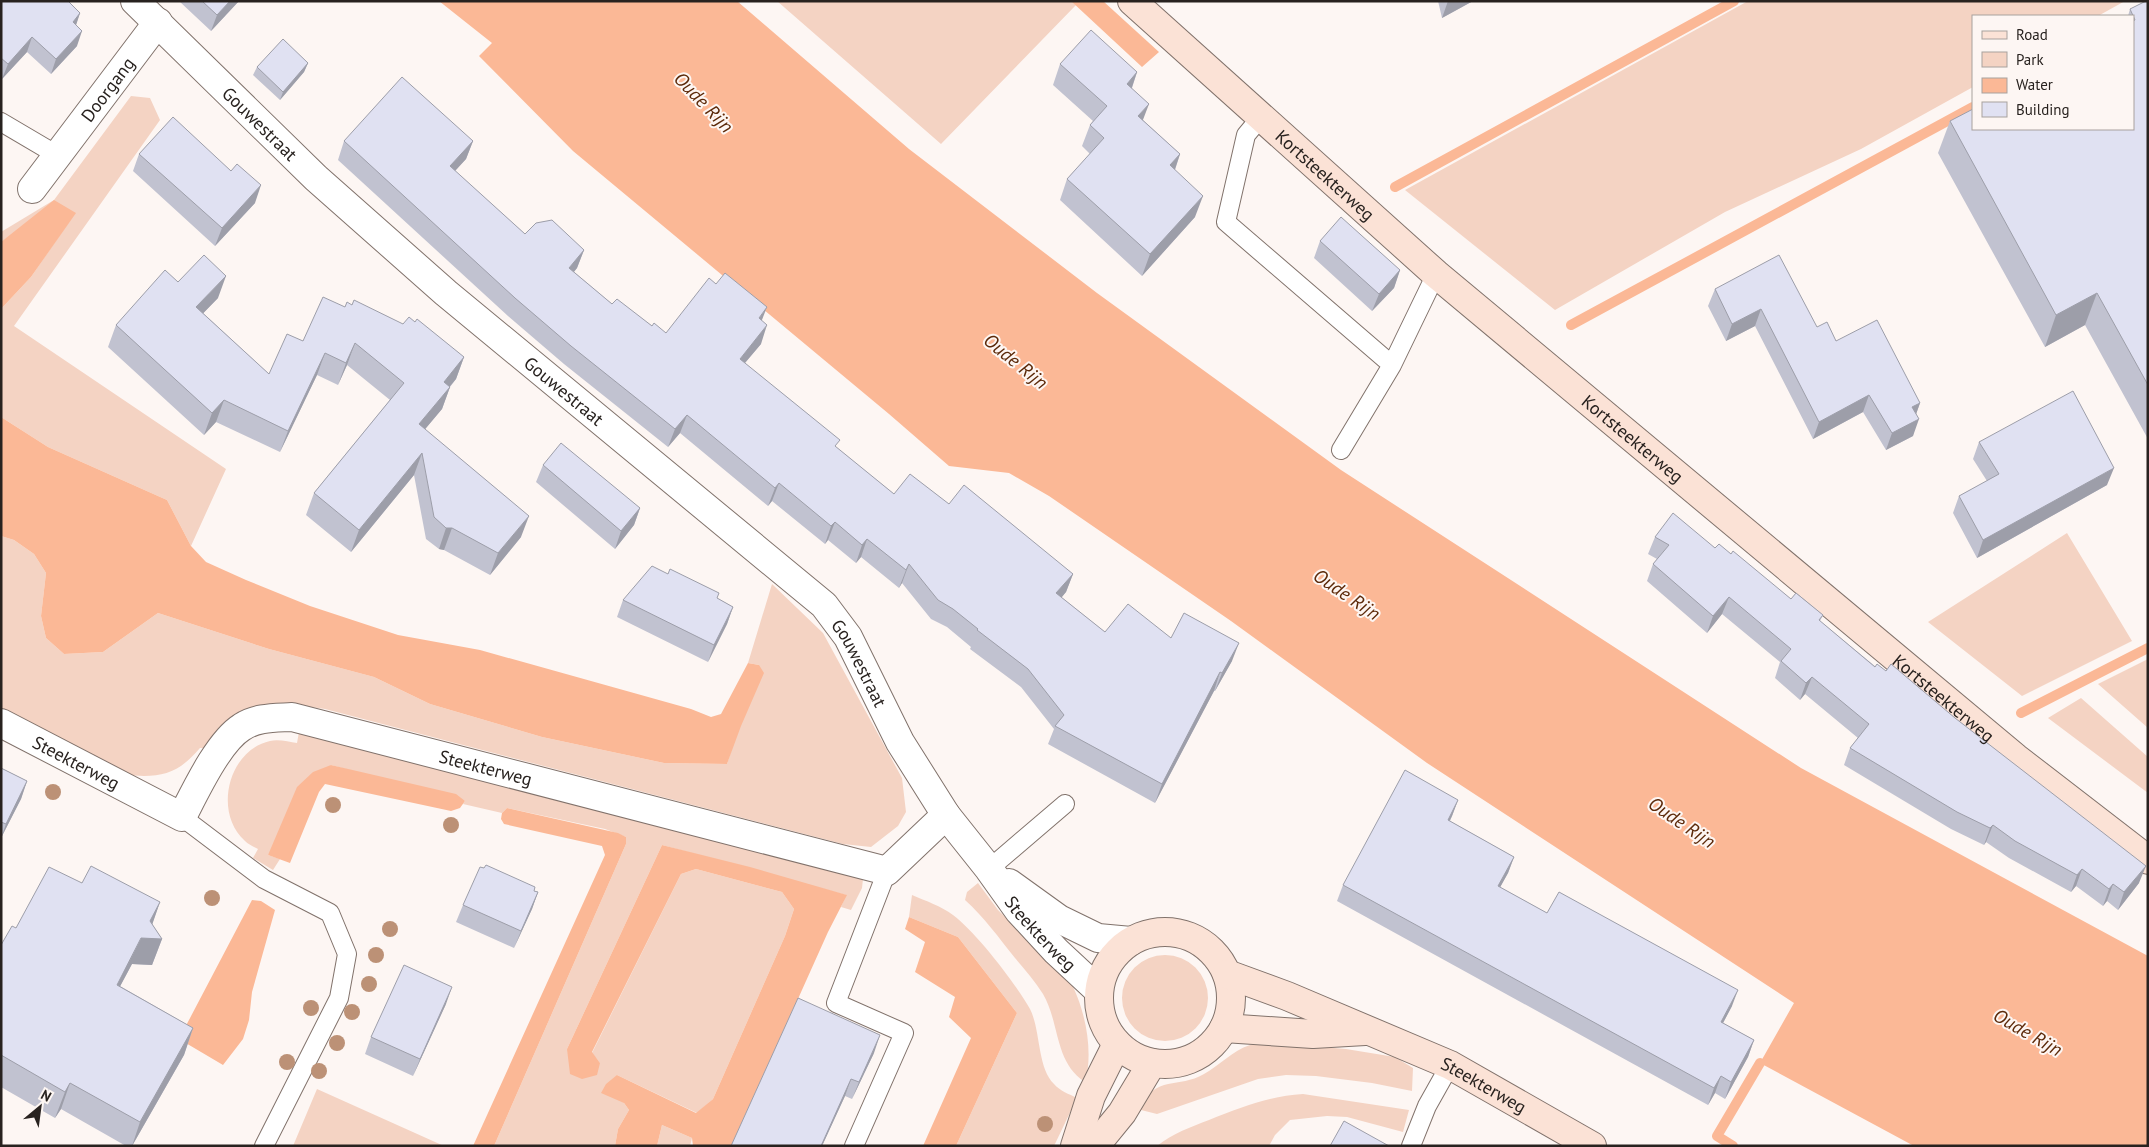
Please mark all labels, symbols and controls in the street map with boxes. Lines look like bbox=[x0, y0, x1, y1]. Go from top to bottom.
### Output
legend bbox=[1972, 15, 2134, 130]
text: Road bbox=[2016, 25, 2048, 44]
text: Park bbox=[2016, 50, 2044, 69]
street label: Doorgang bbox=[75, 52, 139, 126]
water label: Oude Rijn bbox=[669, 66, 739, 138]
text: Water bbox=[2016, 75, 2053, 94]
street label: Gouwestraat bbox=[218, 81, 303, 165]
text: Building bbox=[2016, 100, 2070, 119]
street label: Kortsteekterweg bbox=[1271, 124, 1380, 225]
water label: Oude Rijn bbox=[979, 328, 1053, 394]
street label: Gouwestraat bbox=[520, 351, 609, 430]
street label: Kortsteekterweg bbox=[1577, 389, 1688, 487]
water label: Oude Rijn bbox=[1309, 563, 1385, 625]
street label: Gouwestraat bbox=[827, 614, 892, 711]
street label: Kortsteekterweg bbox=[1888, 649, 1999, 747]
street label: Steekterweg bbox=[29, 730, 124, 794]
street label: Steekterweg bbox=[437, 744, 535, 790]
water label: Oude Rijn bbox=[1644, 791, 1720, 853]
street label: Steekterweg bbox=[1000, 891, 1081, 976]
water label: Oude Rijn bbox=[1989, 1003, 2067, 1061]
street label: Steekterweg bbox=[1438, 1051, 1531, 1118]
north arrow bbox=[15, 1082, 65, 1132]
text: N bbox=[38, 1086, 55, 1106]

